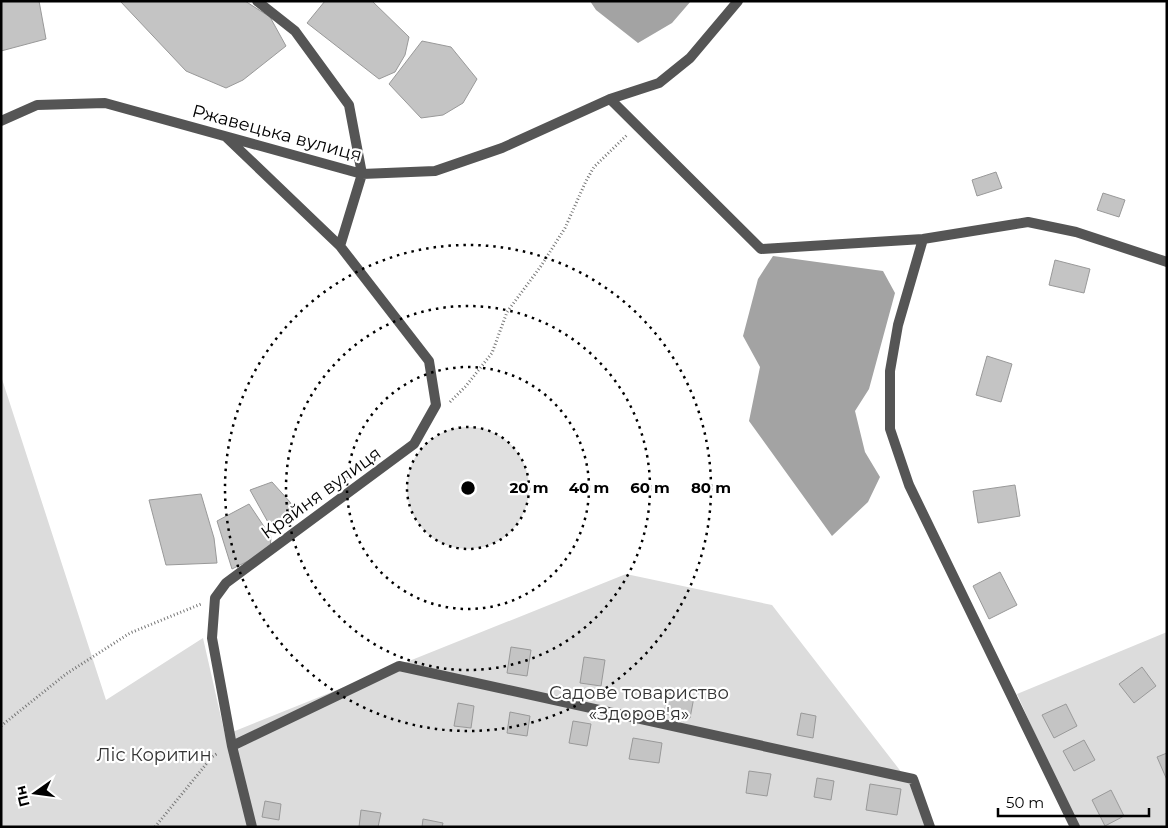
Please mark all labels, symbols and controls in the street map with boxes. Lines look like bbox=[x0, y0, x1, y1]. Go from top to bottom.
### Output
street label: Ржавецька вулиця bbox=[190, 100, 364, 166]
street label: Крайня вулиця bbox=[257, 442, 385, 544]
text: 20 m bbox=[509, 478, 549, 497]
text: 40 m bbox=[569, 478, 609, 497]
text: 60 m bbox=[630, 478, 670, 497]
text: 80 m bbox=[691, 478, 731, 497]
centre of rings bbox=[459, 479, 477, 497]
park label: Садове товариство «Здоров'я» bbox=[549, 682, 729, 725]
park label: Ліс Коритин bbox=[96, 744, 212, 766]
north arrow bbox=[10, 768, 60, 818]
text: Пн bbox=[11, 784, 34, 809]
scale bar bbox=[998, 786, 1149, 818]
text: 50 m bbox=[1006, 793, 1044, 812]

